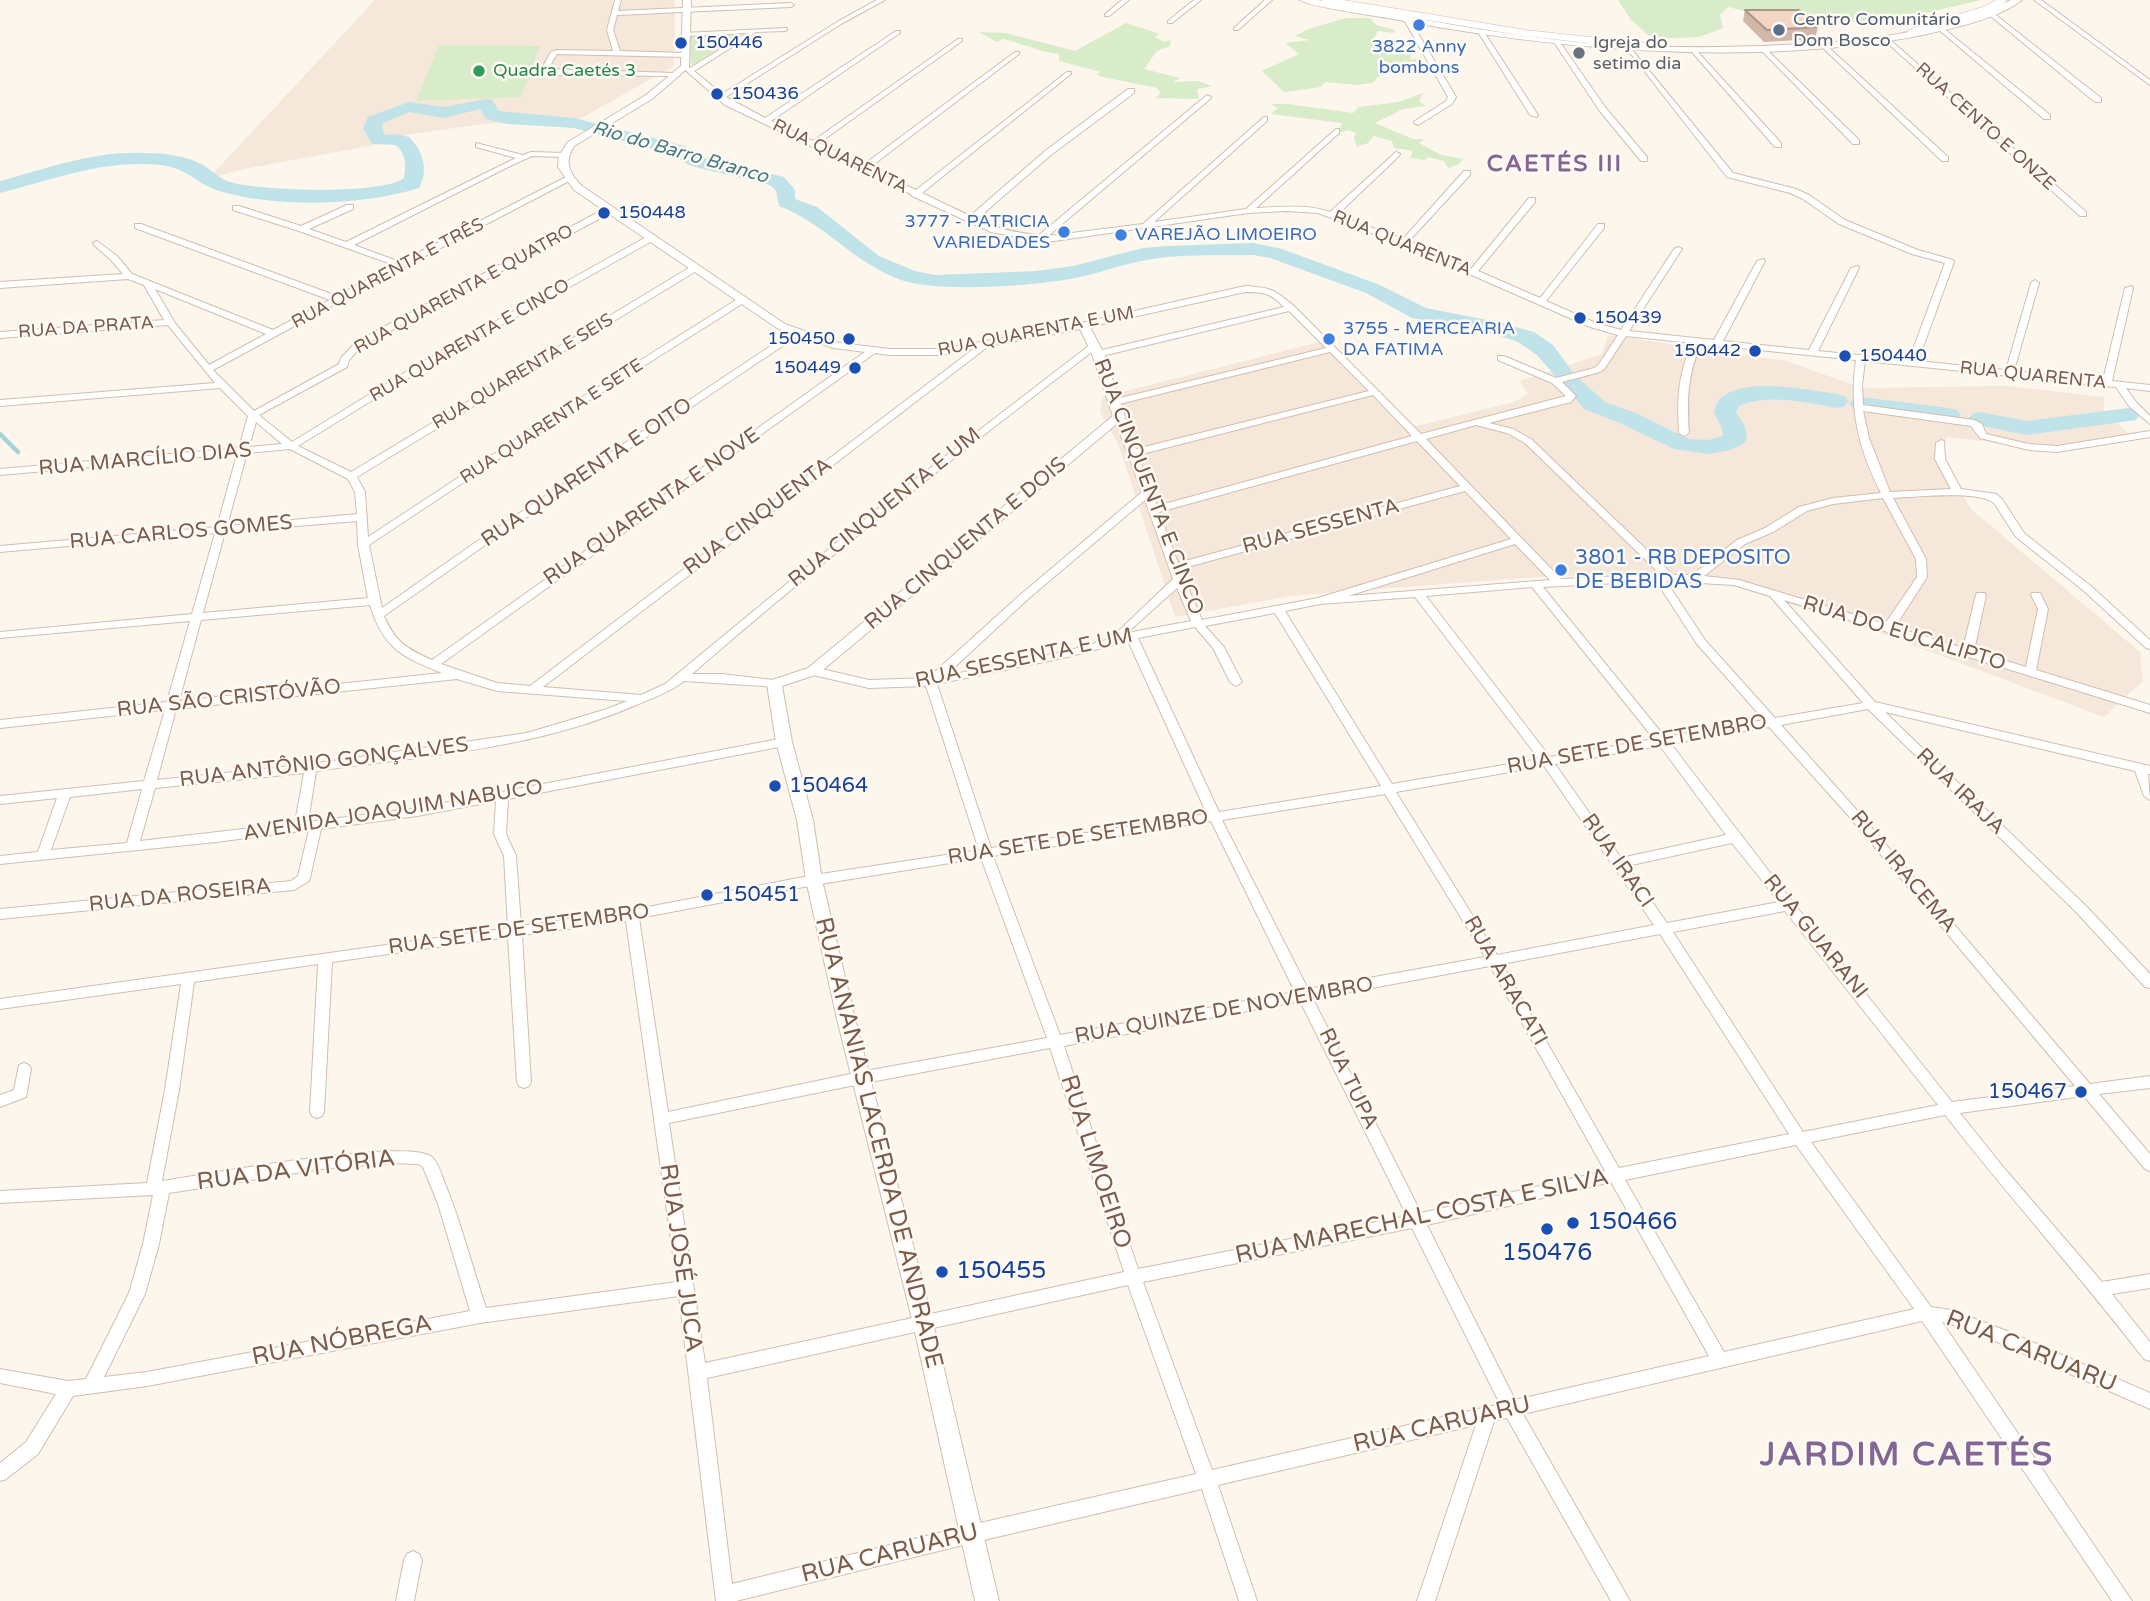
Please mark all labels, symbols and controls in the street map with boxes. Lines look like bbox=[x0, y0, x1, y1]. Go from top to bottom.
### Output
place label: Centro Comunitário Dom Bosco bbox=[1793, 9, 1961, 52]
marker: 3822 Anny bombons bbox=[1411, 17, 1427, 33]
marker: Centro Comunitário Dom Bosco bbox=[1771, 22, 1787, 38]
place label: 150446 bbox=[695, 32, 763, 54]
place label: Igreja do setimo dia bbox=[1593, 32, 1681, 74]
marker: 150446 bbox=[673, 35, 689, 51]
place label: 3822 Anny bombons bbox=[1372, 36, 1466, 78]
marker: Igreja do setimo dia bbox=[1571, 45, 1587, 61]
street label: RUA CENTO E ONZE bbox=[1911, 59, 2059, 195]
place label: Quadra Caetés 3 bbox=[493, 60, 636, 82]
marker: Quadra Caetés 3 bbox=[471, 63, 487, 79]
place label: 150436 bbox=[731, 83, 799, 105]
marker: 150436 bbox=[709, 86, 725, 102]
street label: RUA QUARENTA bbox=[769, 115, 911, 199]
water label: Rio do Barro Branco bbox=[589, 117, 771, 189]
district label: CAETÉS III bbox=[1488, 151, 1622, 179]
place label: 150448 bbox=[618, 202, 686, 224]
marker: 150448 bbox=[596, 205, 612, 221]
street label: RUA QUARENTA bbox=[1330, 206, 1474, 282]
place label: 3777 - PATRICIA VARIEDADES bbox=[904, 211, 1050, 254]
street label: RUA QUARENTA E TRÊS bbox=[288, 214, 488, 334]
street label: RUA QUARENTA E QUATRO bbox=[351, 221, 577, 359]
marker: 3777 - PATRICIA VARIEDADES bbox=[1056, 224, 1072, 240]
place label: VAREJÃO LIMOEIRO bbox=[1135, 224, 1317, 246]
marker: VAREJÃO LIMOEIRO bbox=[1113, 227, 1129, 243]
street label: RUA QUARENTA E CINCO bbox=[366, 275, 574, 407]
street label: RUA QUARENTA E UM bbox=[936, 302, 1136, 362]
place label: 150439 bbox=[1594, 307, 1662, 329]
street label: RUA QUARENTA E SEIS bbox=[429, 309, 617, 435]
marker: 150439 bbox=[1572, 310, 1588, 326]
street label: RUA DA PRATA bbox=[17, 312, 155, 344]
place label: 3755 - MERCEARIA DA FATIMA bbox=[1343, 318, 1515, 360]
place label: 150450 bbox=[767, 328, 835, 350]
marker: 150450 bbox=[841, 331, 857, 347]
marker: 3755 - MERCEARIA DA FATIMA bbox=[1321, 331, 1337, 347]
place label: 150442 bbox=[1673, 340, 1741, 362]
marker: 150442 bbox=[1747, 343, 1763, 359]
place label: 150440 bbox=[1859, 345, 1927, 367]
marker: 150440 bbox=[1837, 348, 1853, 364]
street label: RUA QUARENTA E SETE bbox=[457, 355, 647, 489]
street label: RUA CINQUENTA E CINCO bbox=[1087, 355, 1209, 619]
place label: 150449 bbox=[773, 357, 841, 379]
street label: RUA QUARENTA bbox=[1958, 358, 2108, 394]
marker: 150449 bbox=[847, 360, 863, 376]
street label: RUA QUARENTA E OITO bbox=[477, 393, 697, 553]
street label: RUA QUARENTA E NOVE bbox=[539, 423, 765, 591]
street label: RUA CINQUENTA E UM bbox=[784, 423, 986, 593]
street label: RUA MARCÍLIO DIAS bbox=[37, 438, 253, 482]
street label: RUA CINQUENTA E DOIS bbox=[860, 452, 1072, 636]
street label: RUA CINQUENTA bbox=[679, 453, 837, 581]
street label: RUA SESSENTA bbox=[1240, 494, 1402, 560]
street label: RUA CARLOS GOMES bbox=[68, 511, 294, 555]
place label: 3801 - RB DEPOSITO DE BEBIDAS bbox=[1575, 545, 1791, 595]
marker: 3801 - RB DEPOSITO DE BEBIDAS bbox=[1553, 562, 1569, 578]
street label: RUA DO EUCALIPTO bbox=[1799, 591, 2009, 677]
street label: RUA SESSENTA E UM bbox=[913, 624, 1135, 694]
street label: RUA SÃO CRISTÓVÃO bbox=[116, 675, 342, 723]
street label: RUA SETE DE SETEMBRO bbox=[1505, 710, 1769, 780]
street label: RUA ANTÔNIO GONÇALVES bbox=[178, 733, 470, 793]
street label: RUA IRAJA bbox=[1910, 743, 2010, 841]
place label: 150464 bbox=[789, 773, 868, 799]
street label: AVENIDA JOAQUIM NABUCO bbox=[241, 775, 545, 847]
marker: 150464 bbox=[767, 778, 783, 794]
street label: RUA SETE DE SETEMBRO bbox=[946, 805, 1210, 871]
street label: RUA IRACEMA bbox=[1845, 806, 1961, 938]
street label: RUA IRACI bbox=[1576, 809, 1658, 913]
street label: RUA GUARANI bbox=[1757, 870, 1873, 1004]
street label: RUA DA ROSEIRA bbox=[88, 874, 272, 918]
place label: 150451 bbox=[721, 882, 800, 908]
marker: 150451 bbox=[699, 887, 715, 903]
street label: RUA SETE DE SETEMBRO bbox=[387, 899, 651, 961]
street label: RUA ARACATI bbox=[1458, 912, 1552, 1050]
street label: RUA ANANIAS LACERDA DE ANDRADE bbox=[808, 914, 948, 1372]
street label: RUA QUINZE DE NOVEMBRO bbox=[1073, 972, 1375, 1050]
street label: RUA TUPA bbox=[1313, 1024, 1383, 1134]
street label: RUA LIMOEIRO bbox=[1053, 1071, 1137, 1253]
place label: 150467 bbox=[1988, 1079, 2067, 1105]
marker: 150467 bbox=[2073, 1084, 2089, 1100]
street label: RUA DA VITÓRIA bbox=[195, 1145, 397, 1197]
street label: RUA JOSÉ JUCA bbox=[653, 1162, 707, 1354]
street label: RUA MARECHAL COSTA E SILVA bbox=[1233, 1163, 1611, 1271]
place label: 150466 bbox=[1587, 1209, 1677, 1237]
marker: 150466 bbox=[1565, 1215, 1581, 1231]
marker: 150476 bbox=[1539, 1221, 1555, 1237]
place label: 150476 bbox=[1502, 1240, 1592, 1268]
place label: 150455 bbox=[956, 1258, 1046, 1286]
marker: 150455 bbox=[934, 1264, 950, 1280]
street label: RUA CARUARU bbox=[1941, 1305, 2121, 1399]
street label: RUA NÓBREGA bbox=[250, 1309, 434, 1373]
street label: RUA CARUARU bbox=[1350, 1391, 1534, 1459]
district label: JARDIM CAETÉS bbox=[1762, 1436, 2052, 1476]
street label: RUA CARUARU bbox=[798, 1518, 982, 1590]

